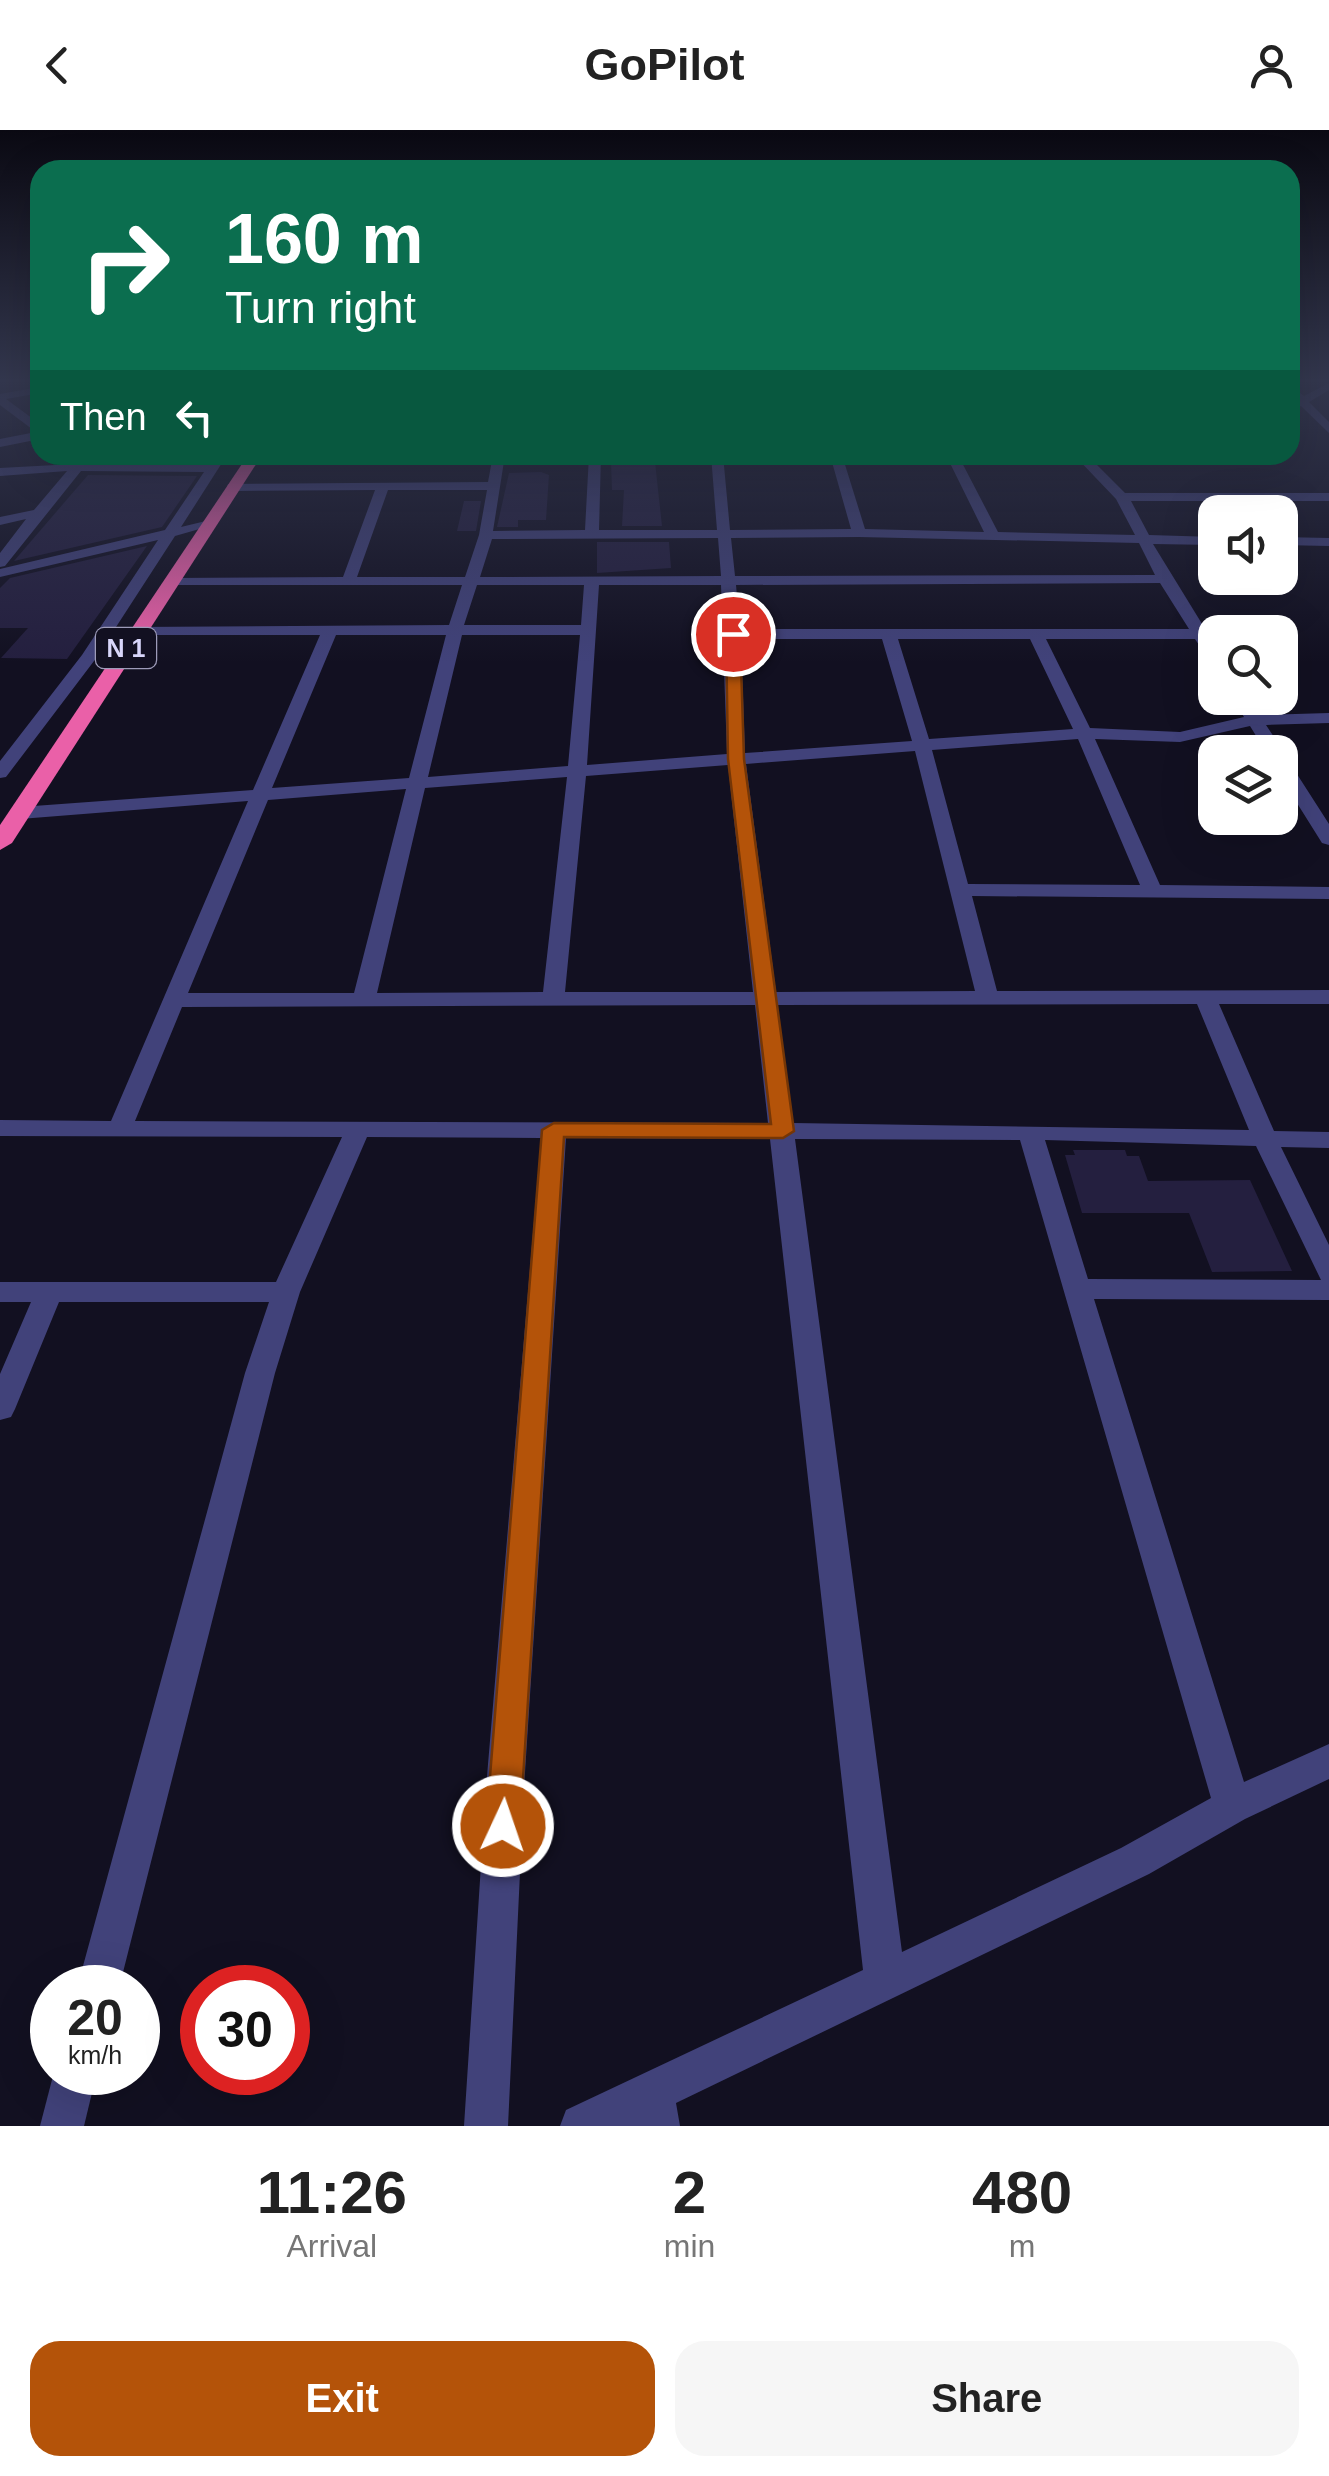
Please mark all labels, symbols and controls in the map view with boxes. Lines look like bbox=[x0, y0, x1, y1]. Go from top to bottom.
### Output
icon: back bbox=[30, 38, 85, 93]
icon: person bbox=[1244, 38, 1299, 93]
text: GoPilot bbox=[585, 39, 744, 90]
icon: right bbox=[60, 200, 190, 330]
text: 160 m bbox=[225, 200, 423, 278]
text: Turn right bbox=[225, 282, 416, 333]
icon: left bbox=[167, 390, 222, 445]
text: Then bbox=[60, 396, 147, 438]
map controls bbox=[1198, 495, 1298, 835]
button: sound bbox=[1198, 495, 1298, 595]
pin bbox=[691, 592, 776, 677]
icon: arrive bbox=[706, 607, 761, 662]
button: search bbox=[1198, 615, 1298, 715]
road number: N 1 bbox=[96, 628, 156, 668]
button: layers bbox=[1198, 735, 1298, 835]
position arrow bbox=[451, 1774, 555, 1878]
speed limit sign: 30 bbox=[180, 1965, 310, 2095]
text: 20 bbox=[67, 1990, 123, 2046]
text: km/h bbox=[68, 2041, 122, 2069]
text: 11:26 bbox=[257, 2159, 407, 2226]
text: 2 bbox=[673, 2159, 706, 2226]
text: 480 bbox=[972, 2159, 1072, 2226]
text: Arrival bbox=[287, 2228, 377, 2264]
text: min bbox=[664, 2228, 715, 2264]
text: m bbox=[1009, 2228, 1035, 2264]
button: Exit bbox=[30, 2341, 655, 2456]
button: Share bbox=[675, 2341, 1299, 2456]

